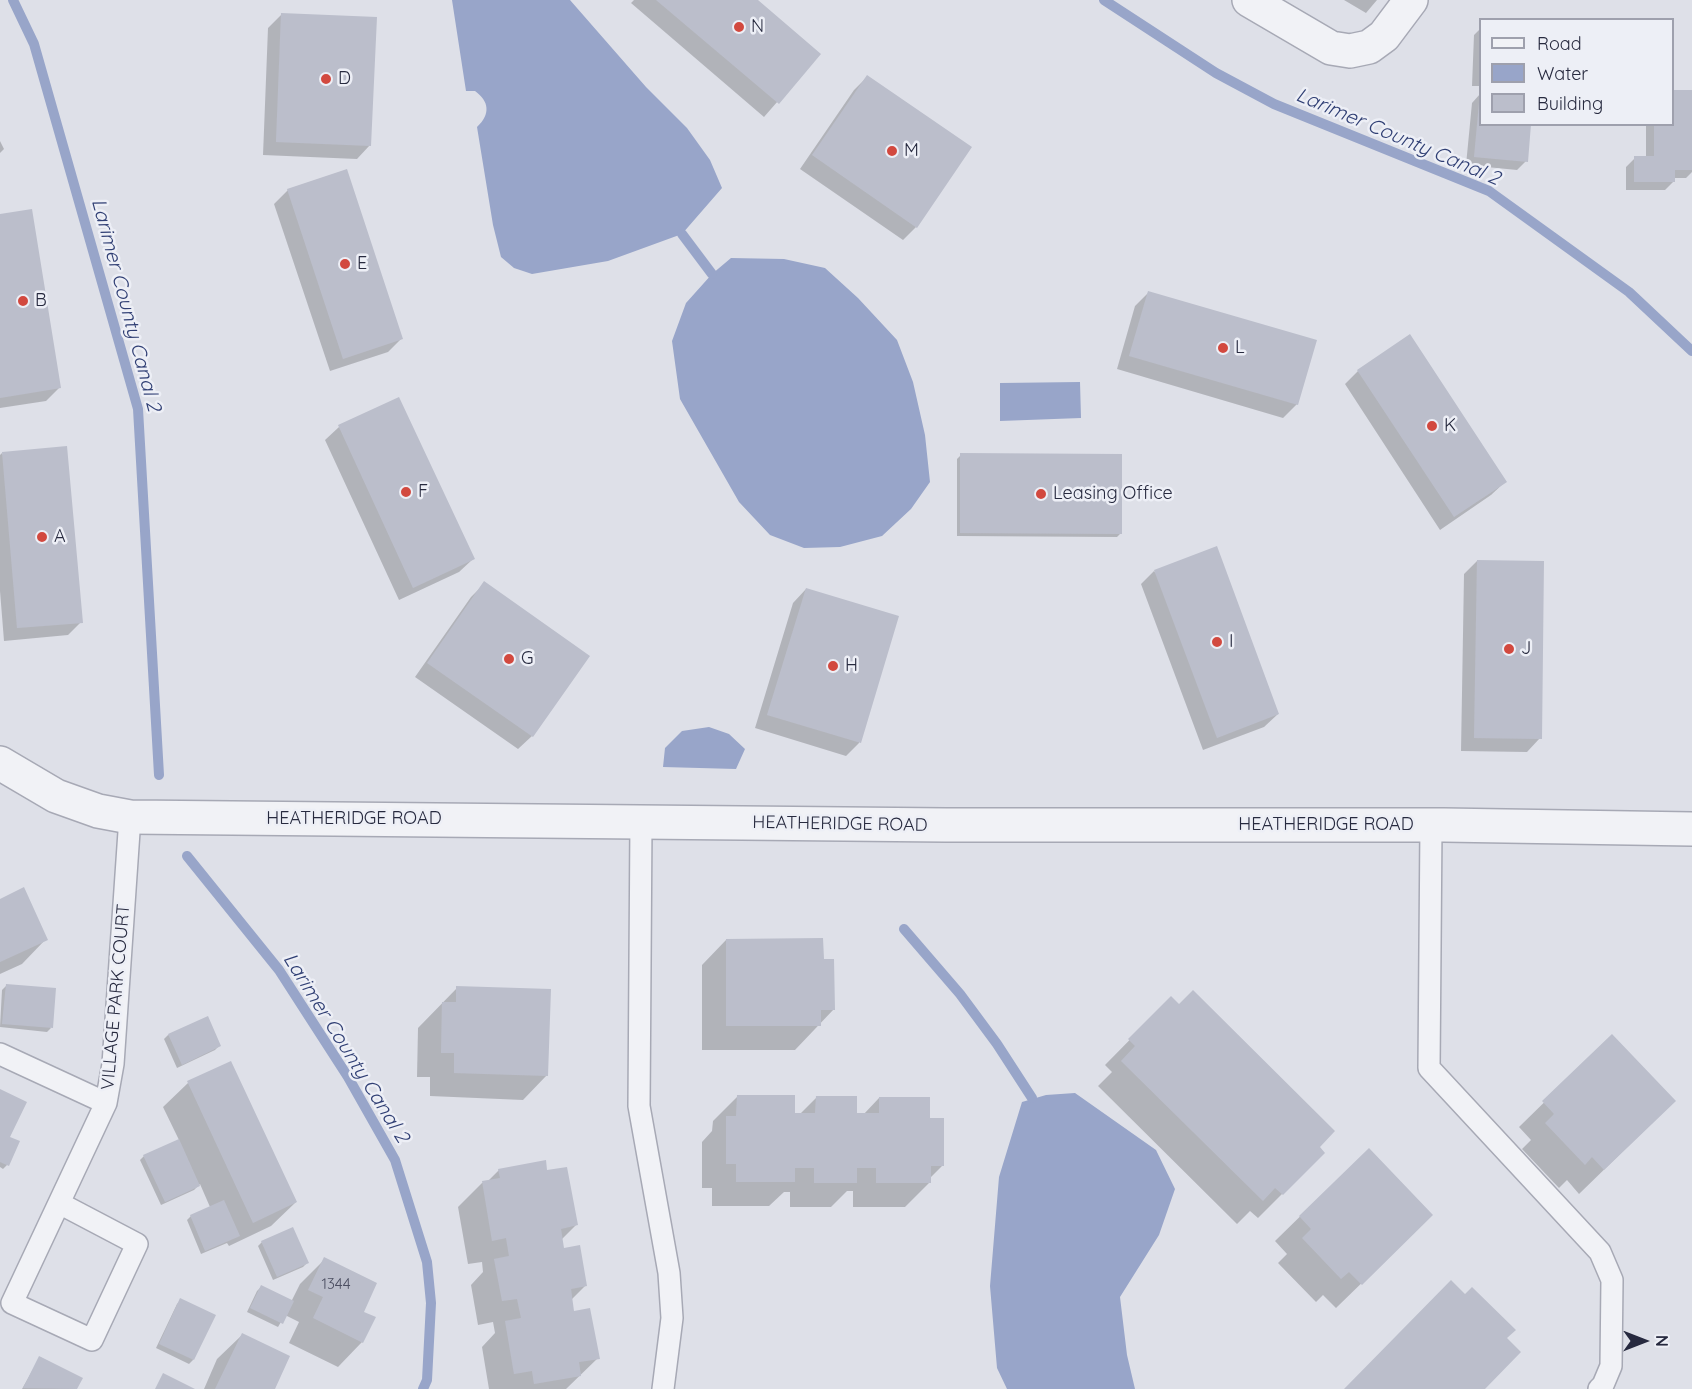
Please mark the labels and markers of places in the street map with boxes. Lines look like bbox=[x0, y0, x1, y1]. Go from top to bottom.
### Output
place label: N bbox=[751, 16, 764, 38]
marker: N bbox=[732, 20, 746, 34]
place label: D bbox=[338, 68, 351, 90]
marker: D bbox=[319, 72, 333, 86]
place label: M bbox=[904, 140, 919, 162]
marker: M bbox=[885, 144, 899, 158]
place label: E bbox=[357, 253, 367, 275]
marker: E bbox=[338, 257, 352, 271]
place label: B bbox=[35, 290, 47, 312]
marker: B bbox=[16, 294, 30, 308]
place label: L bbox=[1235, 337, 1245, 359]
marker: L bbox=[1216, 341, 1230, 355]
place label: K bbox=[1444, 415, 1456, 437]
marker: K bbox=[1425, 419, 1439, 433]
place label: F bbox=[418, 481, 428, 503]
place label: Leasing Office bbox=[1053, 483, 1173, 505]
marker: F bbox=[399, 485, 413, 499]
marker: Leasing Office bbox=[1034, 487, 1048, 501]
place label: A bbox=[54, 526, 66, 548]
marker: A bbox=[35, 530, 49, 544]
place label: I bbox=[1229, 631, 1233, 653]
marker: I bbox=[1210, 635, 1224, 649]
place label: J bbox=[1521, 638, 1531, 660]
marker: J bbox=[1502, 642, 1516, 656]
place label: G bbox=[521, 648, 534, 670]
marker: G bbox=[502, 652, 516, 666]
place label: H bbox=[845, 655, 858, 677]
marker: H bbox=[826, 659, 840, 673]

